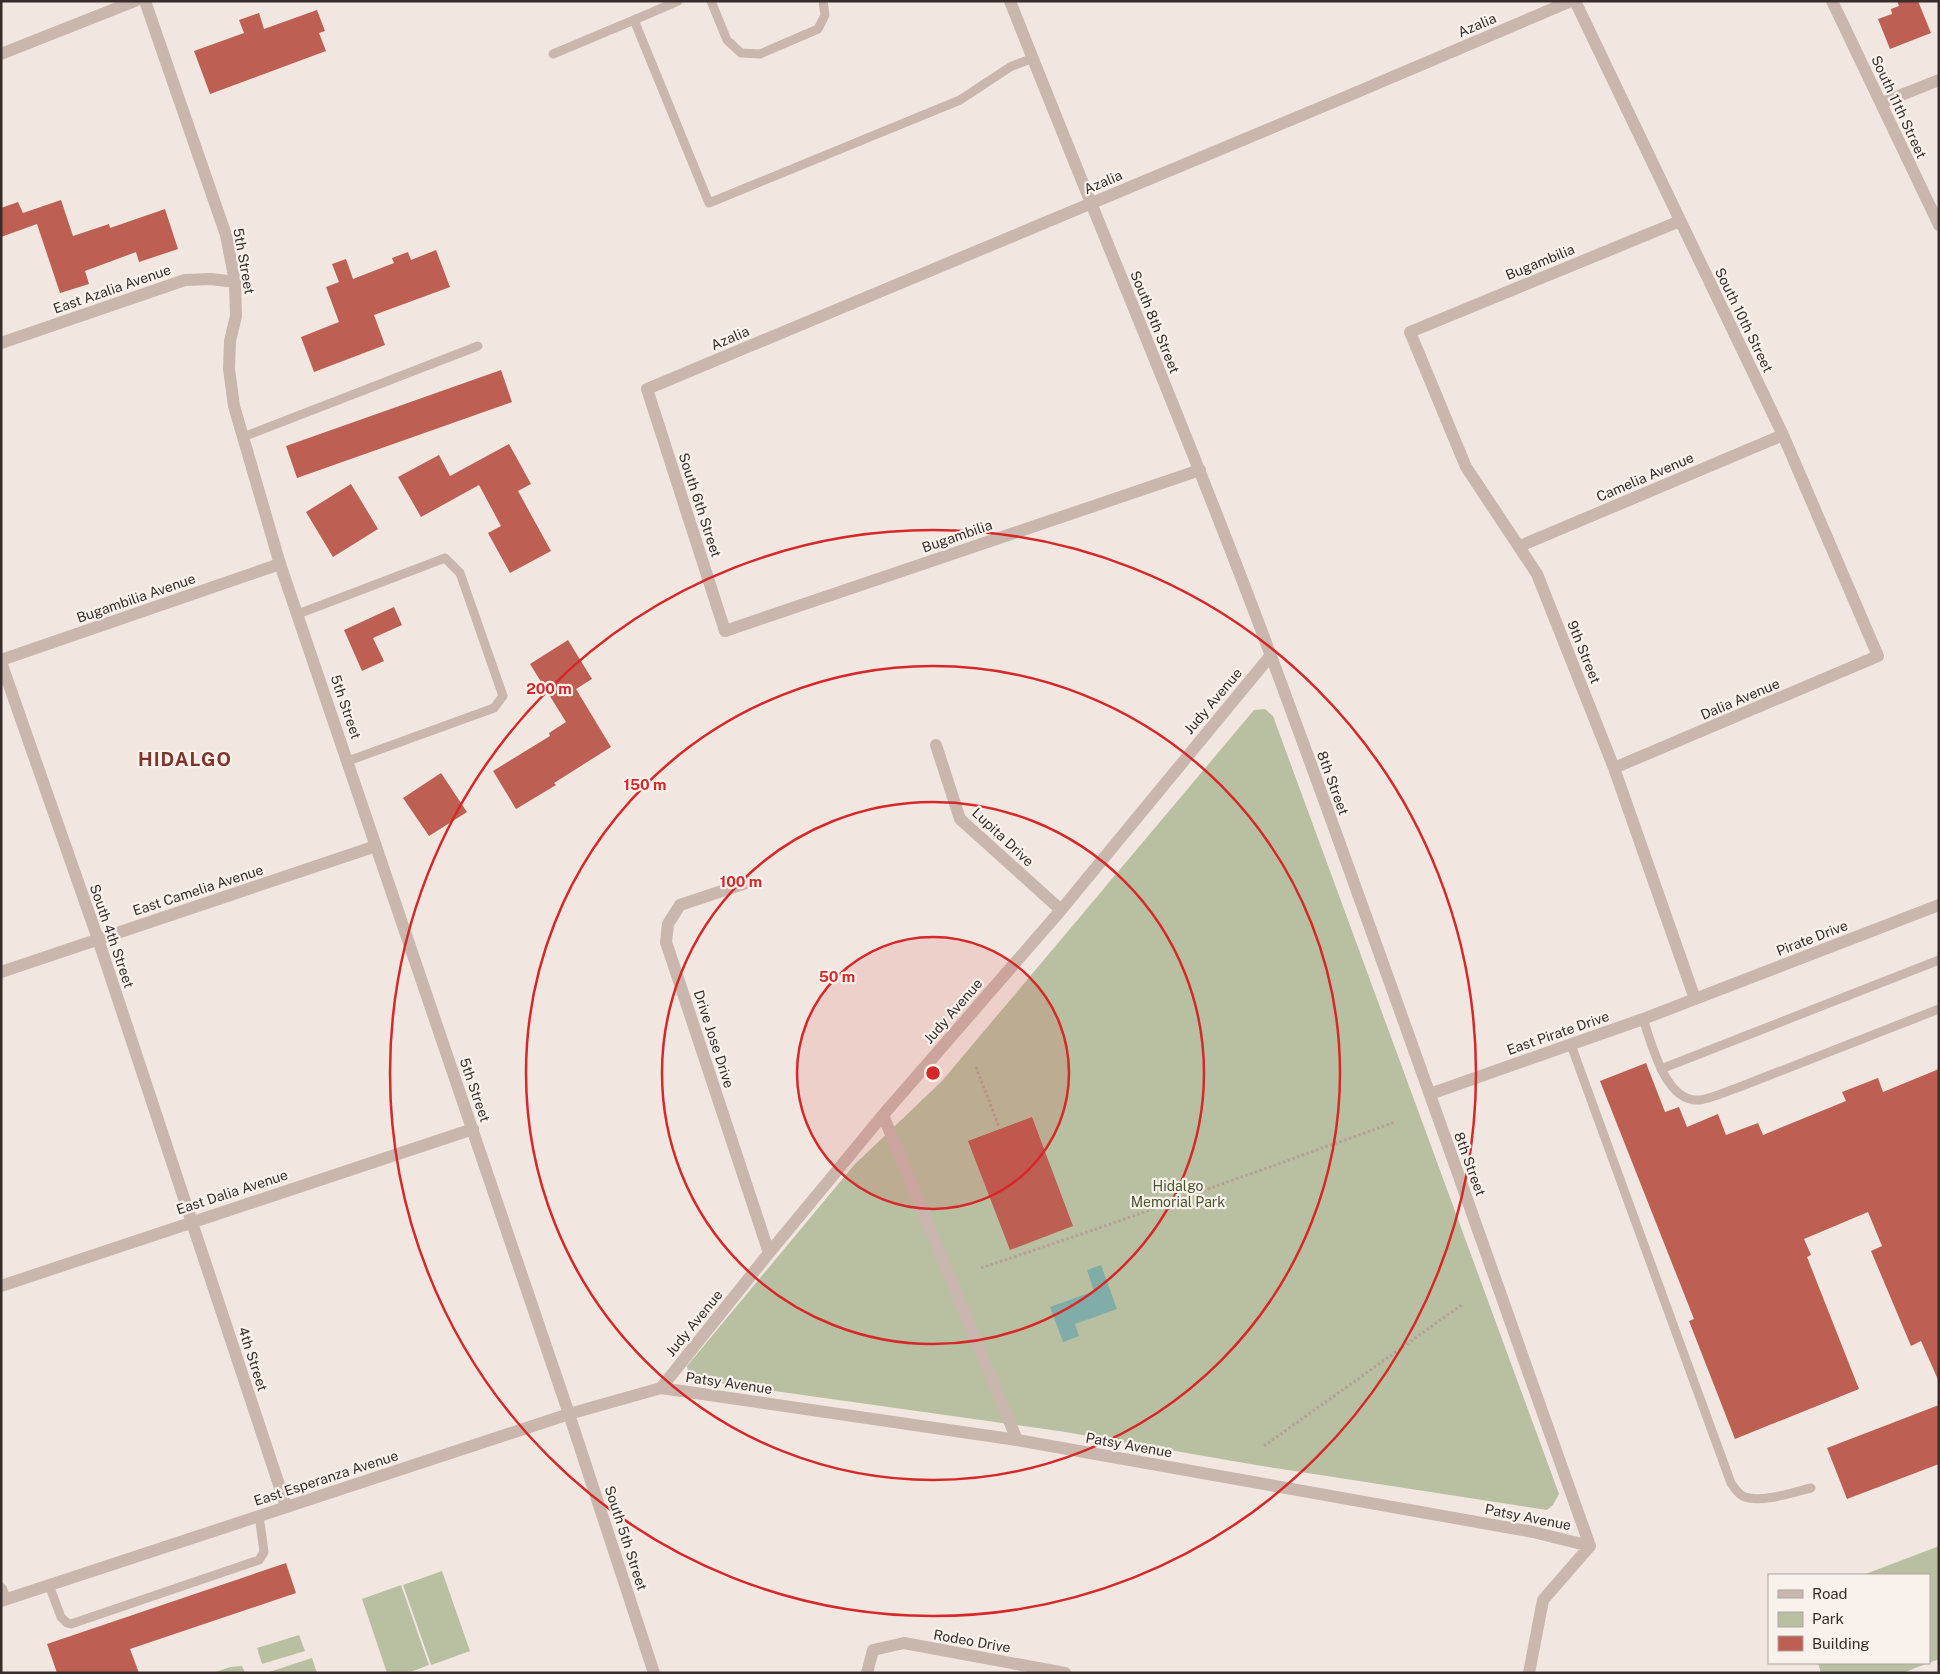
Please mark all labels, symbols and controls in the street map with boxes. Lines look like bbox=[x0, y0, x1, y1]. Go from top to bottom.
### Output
street label: Azalia bbox=[1456, 10, 1498, 40]
street label: South 11th Street bbox=[1868, 53, 1930, 161]
street label: Azalia bbox=[1082, 167, 1124, 197]
street label: 5th Street bbox=[230, 227, 258, 295]
street label: Bugambilia bbox=[1503, 241, 1577, 283]
street label: East Azalia Avenue bbox=[51, 261, 173, 317]
street label: South 10th Street bbox=[1712, 265, 1776, 375]
street label: South 8th Street bbox=[1127, 268, 1183, 376]
street label: Azalia bbox=[709, 323, 751, 353]
street label: Camelia Avenue bbox=[1594, 449, 1696, 505]
street label: South 6th Street bbox=[676, 451, 724, 559]
street label: Bugambilia bbox=[920, 517, 994, 555]
street label: Bugambilia Avenue bbox=[74, 570, 198, 626]
street label: 9th Street bbox=[1564, 618, 1604, 686]
street label: Judy Avenue bbox=[1181, 665, 1245, 737]
street label: 5th Street bbox=[328, 673, 364, 741]
street label: Dalia Avenue bbox=[1698, 675, 1782, 723]
text: 200 m bbox=[526, 680, 572, 697]
district label: HIDALGO bbox=[138, 748, 232, 770]
street label: 8th Street bbox=[1314, 749, 1352, 817]
text: 150 m bbox=[623, 776, 667, 793]
street label: Lupita Drive bbox=[969, 804, 1037, 870]
street label: East Camelia Avenue bbox=[131, 861, 265, 919]
text: 100 m bbox=[720, 873, 762, 890]
street label: South 4th Street bbox=[87, 882, 137, 990]
street label: Pirate Drive bbox=[1774, 917, 1850, 959]
text: 50 m bbox=[819, 968, 855, 985]
street label: Judy Avenue bbox=[920, 975, 986, 1047]
street label: Drive Jose Drive bbox=[691, 988, 737, 1090]
street label: East Pirate Drive bbox=[1505, 1008, 1611, 1058]
street label: 5th Street bbox=[457, 1056, 493, 1124]
centre of rings bbox=[924, 1064, 942, 1082]
street label: 8th Street bbox=[1451, 1130, 1489, 1198]
street label: East Dalia Avenue bbox=[174, 1166, 290, 1218]
park label: Hidalgo Memorial Park bbox=[1131, 1178, 1225, 1210]
street label: Judy Avenue bbox=[662, 1287, 726, 1359]
street label: 4th Street bbox=[235, 1325, 271, 1393]
street label: Patsy Avenue bbox=[684, 1369, 774, 1397]
street label: Patsy Avenue bbox=[1084, 1430, 1174, 1460]
street label: East Esperanza Avenue bbox=[252, 1447, 400, 1509]
street label: South 5th Street bbox=[602, 1484, 650, 1592]
street label: Patsy Avenue bbox=[1483, 1501, 1573, 1533]
legend bbox=[1768, 1574, 1930, 1664]
text: Road bbox=[1812, 1585, 1848, 1602]
text: Park bbox=[1812, 1610, 1844, 1627]
street label: Rodeo Drive bbox=[932, 1626, 1012, 1656]
text: Building bbox=[1812, 1635, 1870, 1652]

